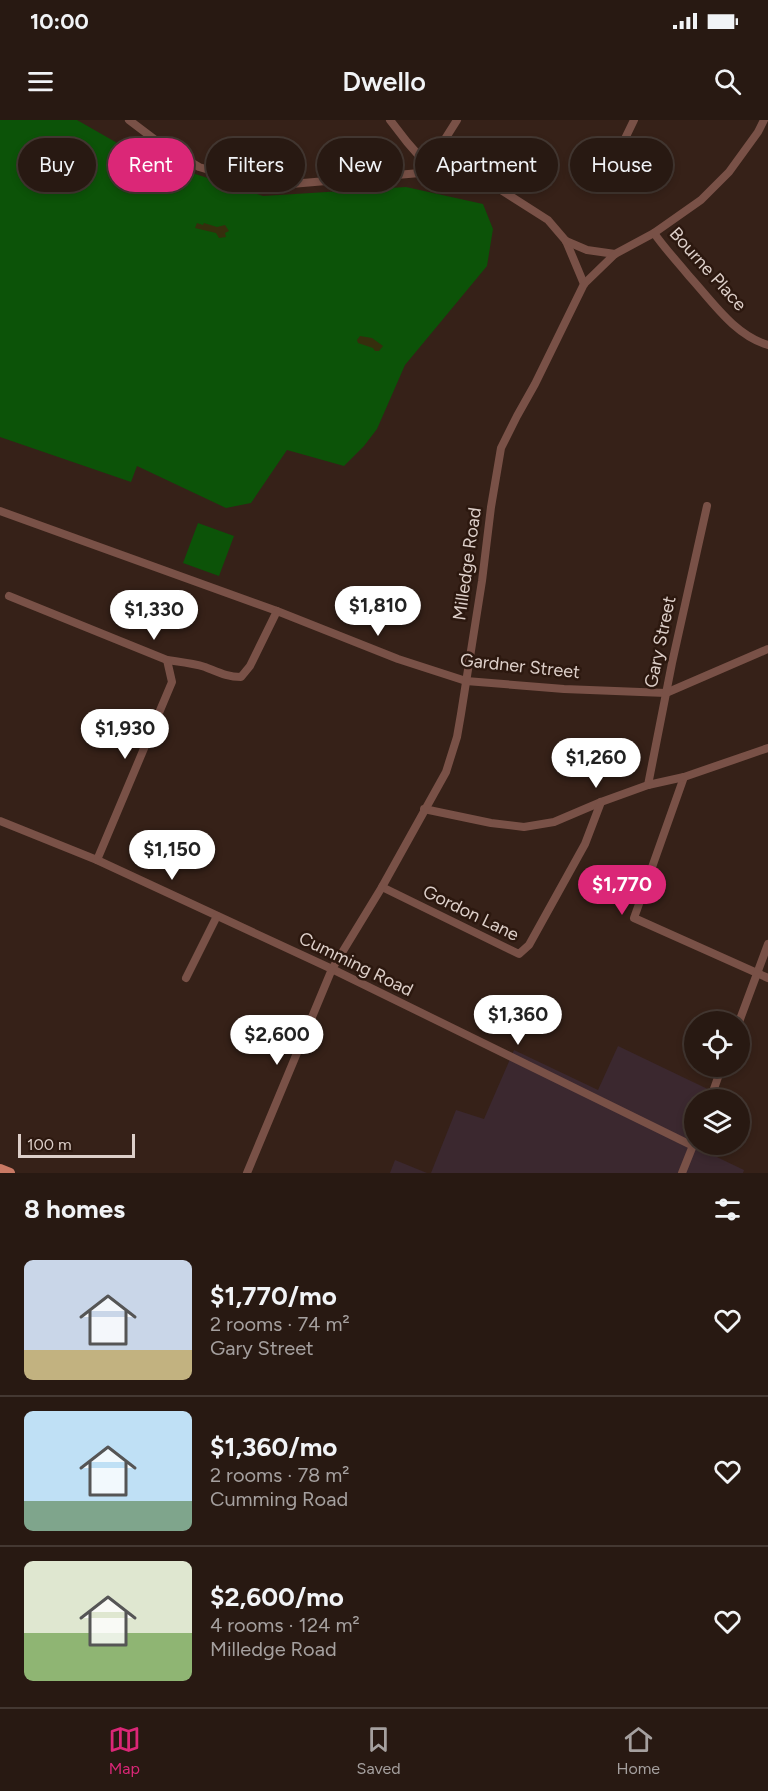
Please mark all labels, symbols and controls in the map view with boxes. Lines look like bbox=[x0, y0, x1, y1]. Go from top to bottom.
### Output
text: 10:00 bbox=[30, 8, 89, 35]
icon: menu bbox=[24, 65, 57, 98]
text: Dwello bbox=[342, 65, 426, 98]
icon: search bbox=[711, 65, 744, 98]
chip: Buy bbox=[18, 138, 96, 192]
chip: Rent bbox=[108, 138, 194, 192]
chip: Filters bbox=[206, 138, 305, 192]
chip: New bbox=[317, 138, 403, 192]
chip: Apartment bbox=[415, 138, 558, 192]
chip: House bbox=[570, 138, 673, 192]
street label: Bourne Place bbox=[665, 223, 751, 316]
street label: Milledge Road bbox=[448, 506, 486, 622]
pin: $1,810 bbox=[329, 586, 427, 637]
pin: $1,330 bbox=[105, 590, 203, 641]
text: $1,810 bbox=[349, 593, 407, 617]
street label: Gary Street bbox=[640, 594, 680, 690]
text: $1,330 bbox=[124, 597, 184, 621]
street label: Gardner Street bbox=[459, 649, 581, 683]
pin: $1,930 bbox=[76, 709, 174, 760]
text: $1,930 bbox=[95, 716, 155, 740]
pin: $1,260 bbox=[547, 738, 645, 789]
text: $1,260 bbox=[566, 745, 626, 769]
pin: $1,150 bbox=[123, 830, 221, 881]
text: $1,150 bbox=[143, 837, 201, 861]
pin: $1,770 bbox=[573, 865, 671, 916]
text: $1,770 bbox=[592, 872, 652, 896]
street label: Gordon Lane bbox=[419, 880, 523, 946]
street label: Cumming Road bbox=[295, 927, 417, 1001]
pin: $1,360 bbox=[469, 995, 567, 1046]
text: $1,360 bbox=[488, 1002, 548, 1026]
map controls bbox=[684, 1011, 750, 1155]
button: locate bbox=[684, 1011, 750, 1077]
pin: $2,600 bbox=[228, 1015, 326, 1066]
text: $2,600 bbox=[244, 1022, 310, 1046]
button: layers bbox=[684, 1089, 750, 1155]
scale bar bbox=[18, 1131, 135, 1158]
text: 100 m bbox=[27, 1135, 72, 1154]
text: 8 homes bbox=[24, 1193, 125, 1225]
icon: filters bbox=[711, 1193, 744, 1226]
text: $1,770/mo bbox=[210, 1280, 337, 1312]
icon: home bbox=[72, 1284, 144, 1356]
icon: heart bbox=[711, 1304, 744, 1337]
text: 2 rooms · 74 m² bbox=[210, 1312, 350, 1336]
text: Gary Street bbox=[210, 1336, 314, 1360]
text: $1,360/mo bbox=[210, 1431, 337, 1463]
icon: home bbox=[72, 1435, 144, 1507]
icon: heart bbox=[711, 1455, 744, 1488]
text: 2 rooms · 78 m² bbox=[210, 1463, 350, 1487]
text: Cumming Road bbox=[210, 1487, 348, 1511]
text: $2,600/mo bbox=[210, 1581, 344, 1613]
icon: home bbox=[72, 1585, 144, 1657]
icon: heart bbox=[711, 1605, 744, 1638]
text: 4 rooms · 124 m² bbox=[210, 1613, 360, 1637]
text: Milledge Road bbox=[210, 1637, 337, 1661]
tab: Map bbox=[108, 1723, 141, 1778]
tab: Saved bbox=[357, 1723, 401, 1778]
tab: Home bbox=[616, 1723, 660, 1778]

